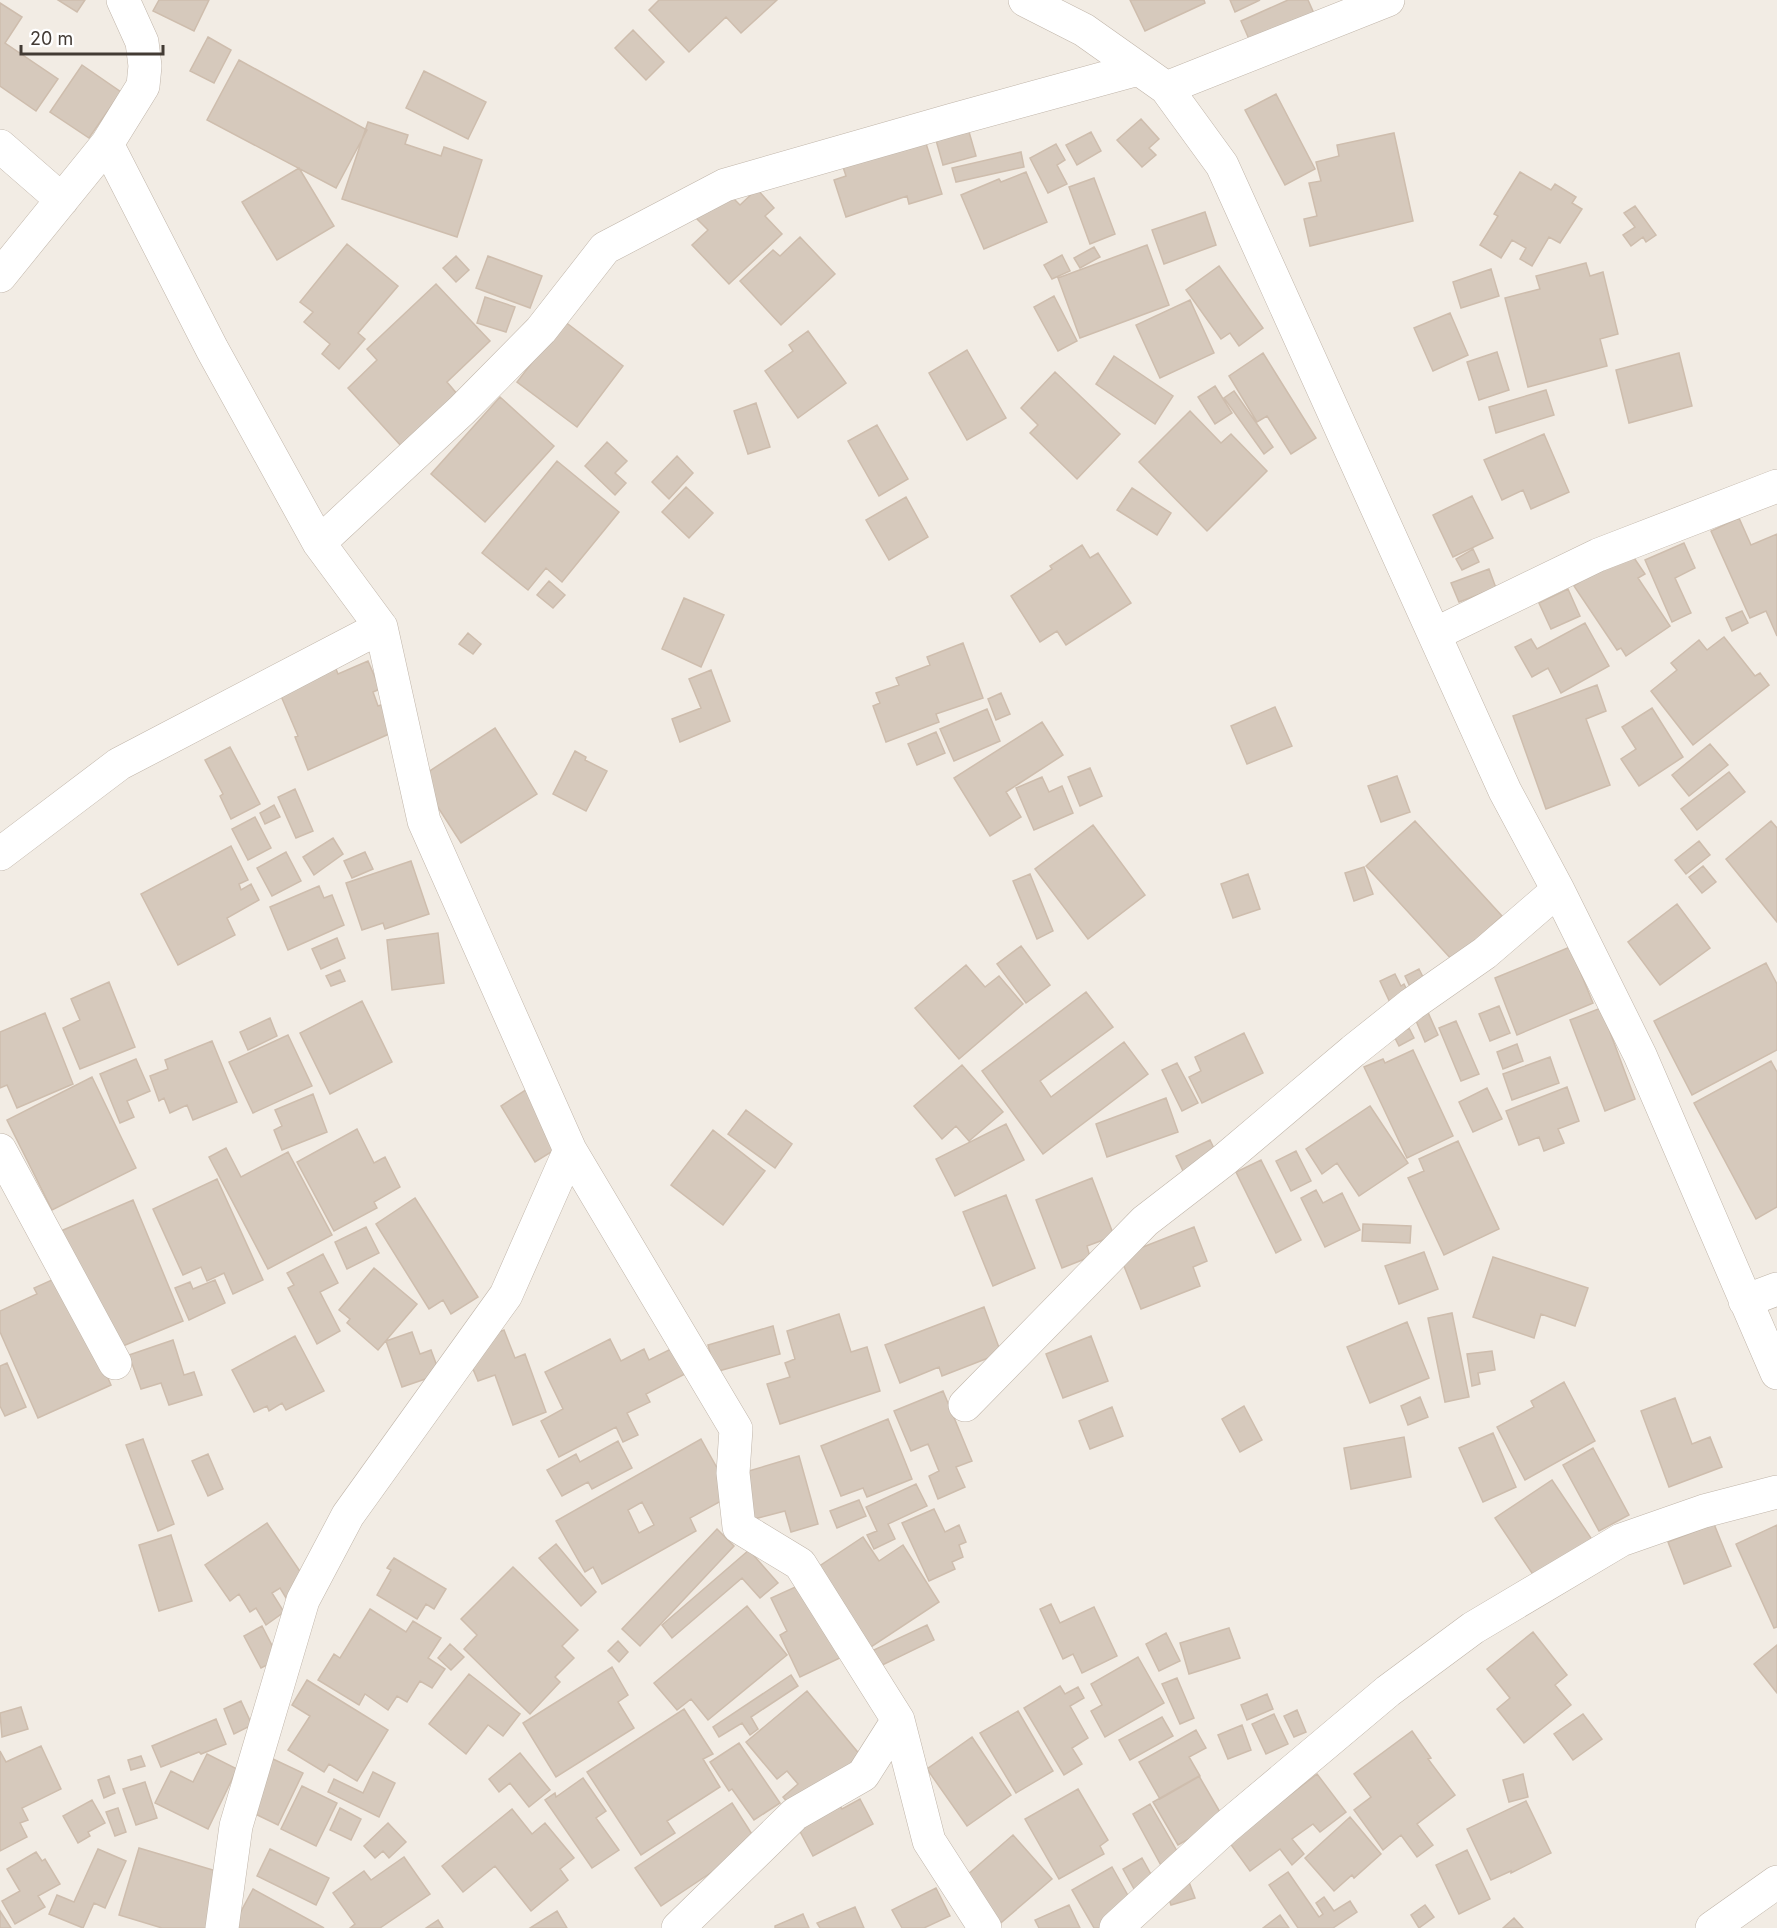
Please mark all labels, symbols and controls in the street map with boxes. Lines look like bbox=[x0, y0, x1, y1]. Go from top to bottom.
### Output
scale bar bbox=[21, 18, 164, 56]
text: 20 m bbox=[30, 28, 73, 49]

